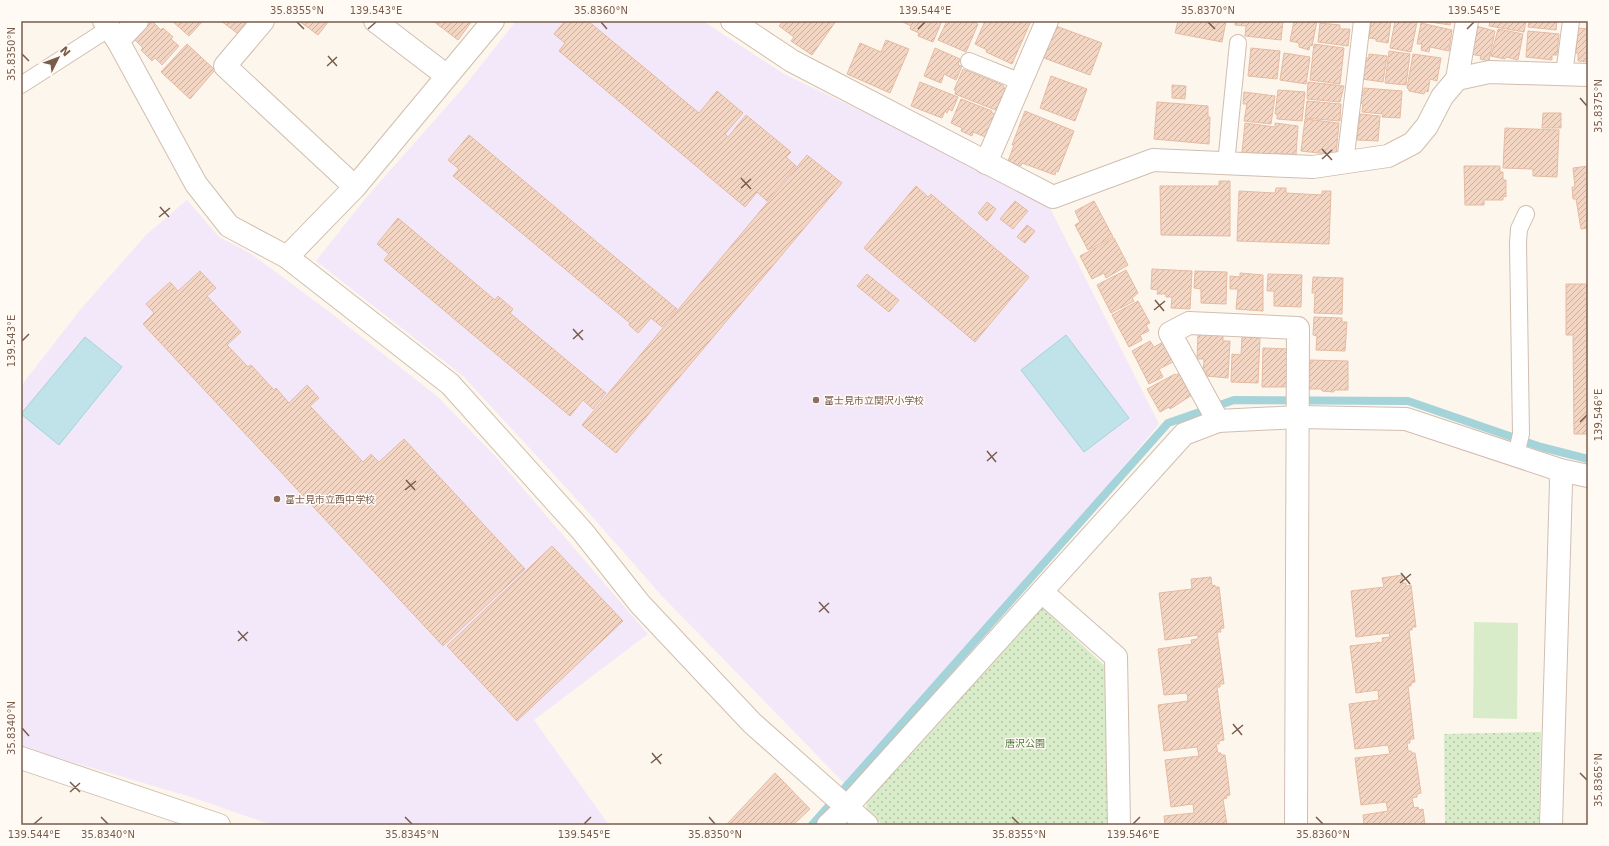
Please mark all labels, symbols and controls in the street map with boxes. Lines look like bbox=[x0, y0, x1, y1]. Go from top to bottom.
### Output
text: 35.8355°N bbox=[270, 5, 324, 16]
text: 139.543°E bbox=[350, 5, 402, 16]
text: 35.8360°N bbox=[574, 5, 628, 16]
text: 139.544°E bbox=[899, 5, 951, 16]
text: 35.8370°N bbox=[1181, 5, 1235, 16]
text: 139.545°E bbox=[1448, 5, 1500, 16]
text: 35.8350°N bbox=[6, 27, 17, 81]
north arrow bbox=[38, 38, 78, 78]
text: N bbox=[57, 44, 73, 59]
text: 35.8375°N bbox=[1593, 79, 1604, 133]
text: 139.543°E bbox=[6, 315, 17, 367]
text: 139.546°E bbox=[1593, 389, 1604, 441]
marker: 富士見市立関沢小学校 bbox=[811, 395, 821, 405]
place label: 富士見市立関沢小学校 bbox=[824, 395, 924, 406]
marker: 富士見市立西中学校 bbox=[272, 494, 282, 504]
place label: 富士見市立西中学校 bbox=[285, 494, 375, 505]
text: 35.8340°N bbox=[6, 701, 17, 755]
park label: 唐沢公園 bbox=[1005, 738, 1045, 749]
text: 35.8365°N bbox=[1593, 753, 1604, 807]
text: 139.544°E bbox=[8, 829, 60, 840]
text: 35.8340°N bbox=[81, 829, 135, 840]
text: 35.8345°N bbox=[385, 829, 439, 840]
text: 139.545°E bbox=[558, 829, 610, 840]
text: 35.8350°N bbox=[688, 829, 742, 840]
text: 35.8355°N bbox=[992, 829, 1046, 840]
text: 139.546°E bbox=[1107, 829, 1159, 840]
text: 35.8360°N bbox=[1296, 829, 1350, 840]

